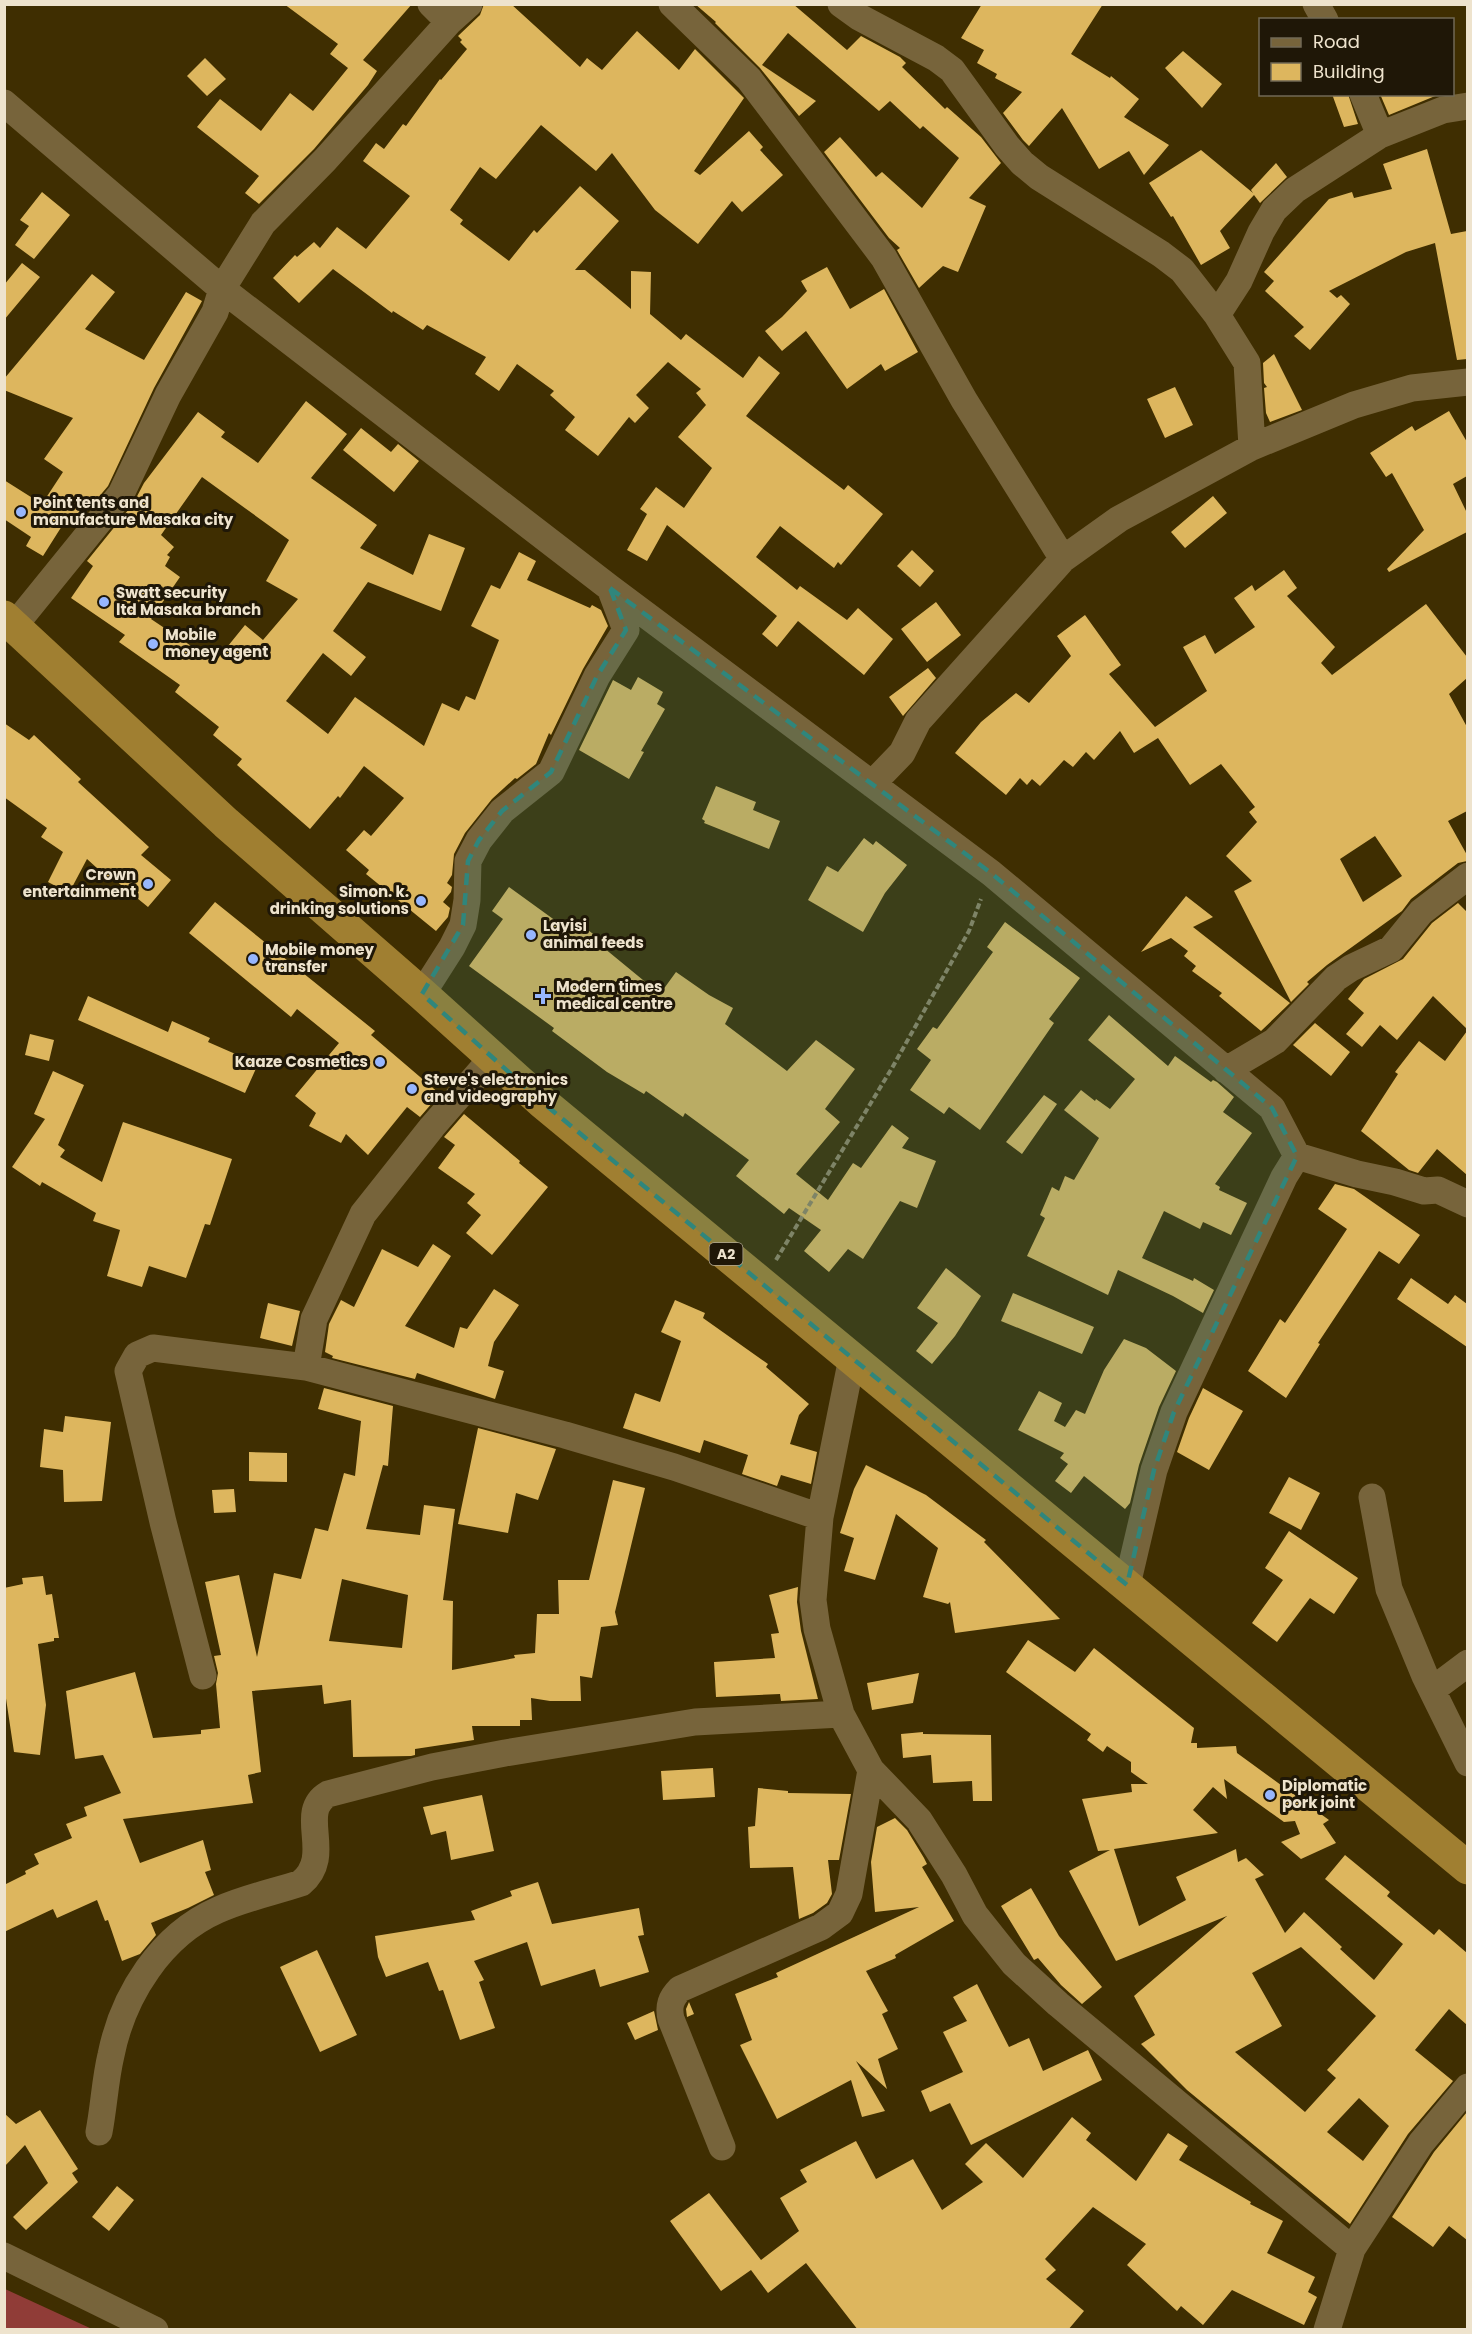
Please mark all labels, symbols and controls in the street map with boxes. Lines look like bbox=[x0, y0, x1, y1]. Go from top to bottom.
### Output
legend bbox=[1259, 18, 1454, 96]
text: Road bbox=[1313, 29, 1360, 54]
text: Building bbox=[1313, 59, 1385, 84]
place label: Point tents and manufacture Masaka city bbox=[33, 492, 234, 530]
marker: Point tents and manufacture Masaka city bbox=[14, 505, 28, 519]
place label: Swatt security ltd Masaka branch bbox=[116, 582, 261, 620]
marker: Swatt security ltd Masaka branch bbox=[97, 595, 111, 609]
place label: Mobile money agent bbox=[165, 624, 268, 662]
marker: Mobile money agent bbox=[146, 637, 160, 651]
place label: Crown entertainment bbox=[23, 864, 136, 902]
marker: Crown entertainment bbox=[141, 877, 155, 891]
place label: Simon. k. drinking solutions bbox=[270, 881, 409, 919]
marker: Simon. k. drinking solutions bbox=[414, 894, 428, 908]
place label: Layisi animal feeds bbox=[543, 915, 644, 953]
marker: Layisi animal feeds bbox=[524, 928, 538, 942]
place label: Mobile money transfer bbox=[265, 939, 375, 977]
marker: Mobile money transfer bbox=[246, 952, 260, 966]
place label: Modern times medical centre bbox=[556, 976, 673, 1014]
marker: Modern times medical centre bbox=[534, 987, 552, 1005]
place label: Kaaze Cosmetics bbox=[235, 1051, 368, 1072]
marker: Kaaze Cosmetics bbox=[373, 1055, 387, 1069]
place label: Steve's electronics and videography bbox=[424, 1069, 568, 1107]
marker: Steve's electronics and videography bbox=[405, 1082, 419, 1096]
road number: A2 bbox=[710, 1243, 742, 1265]
place label: Diplomatic pork joint bbox=[1282, 1775, 1367, 1813]
marker: Diplomatic pork joint bbox=[1263, 1788, 1277, 1802]

